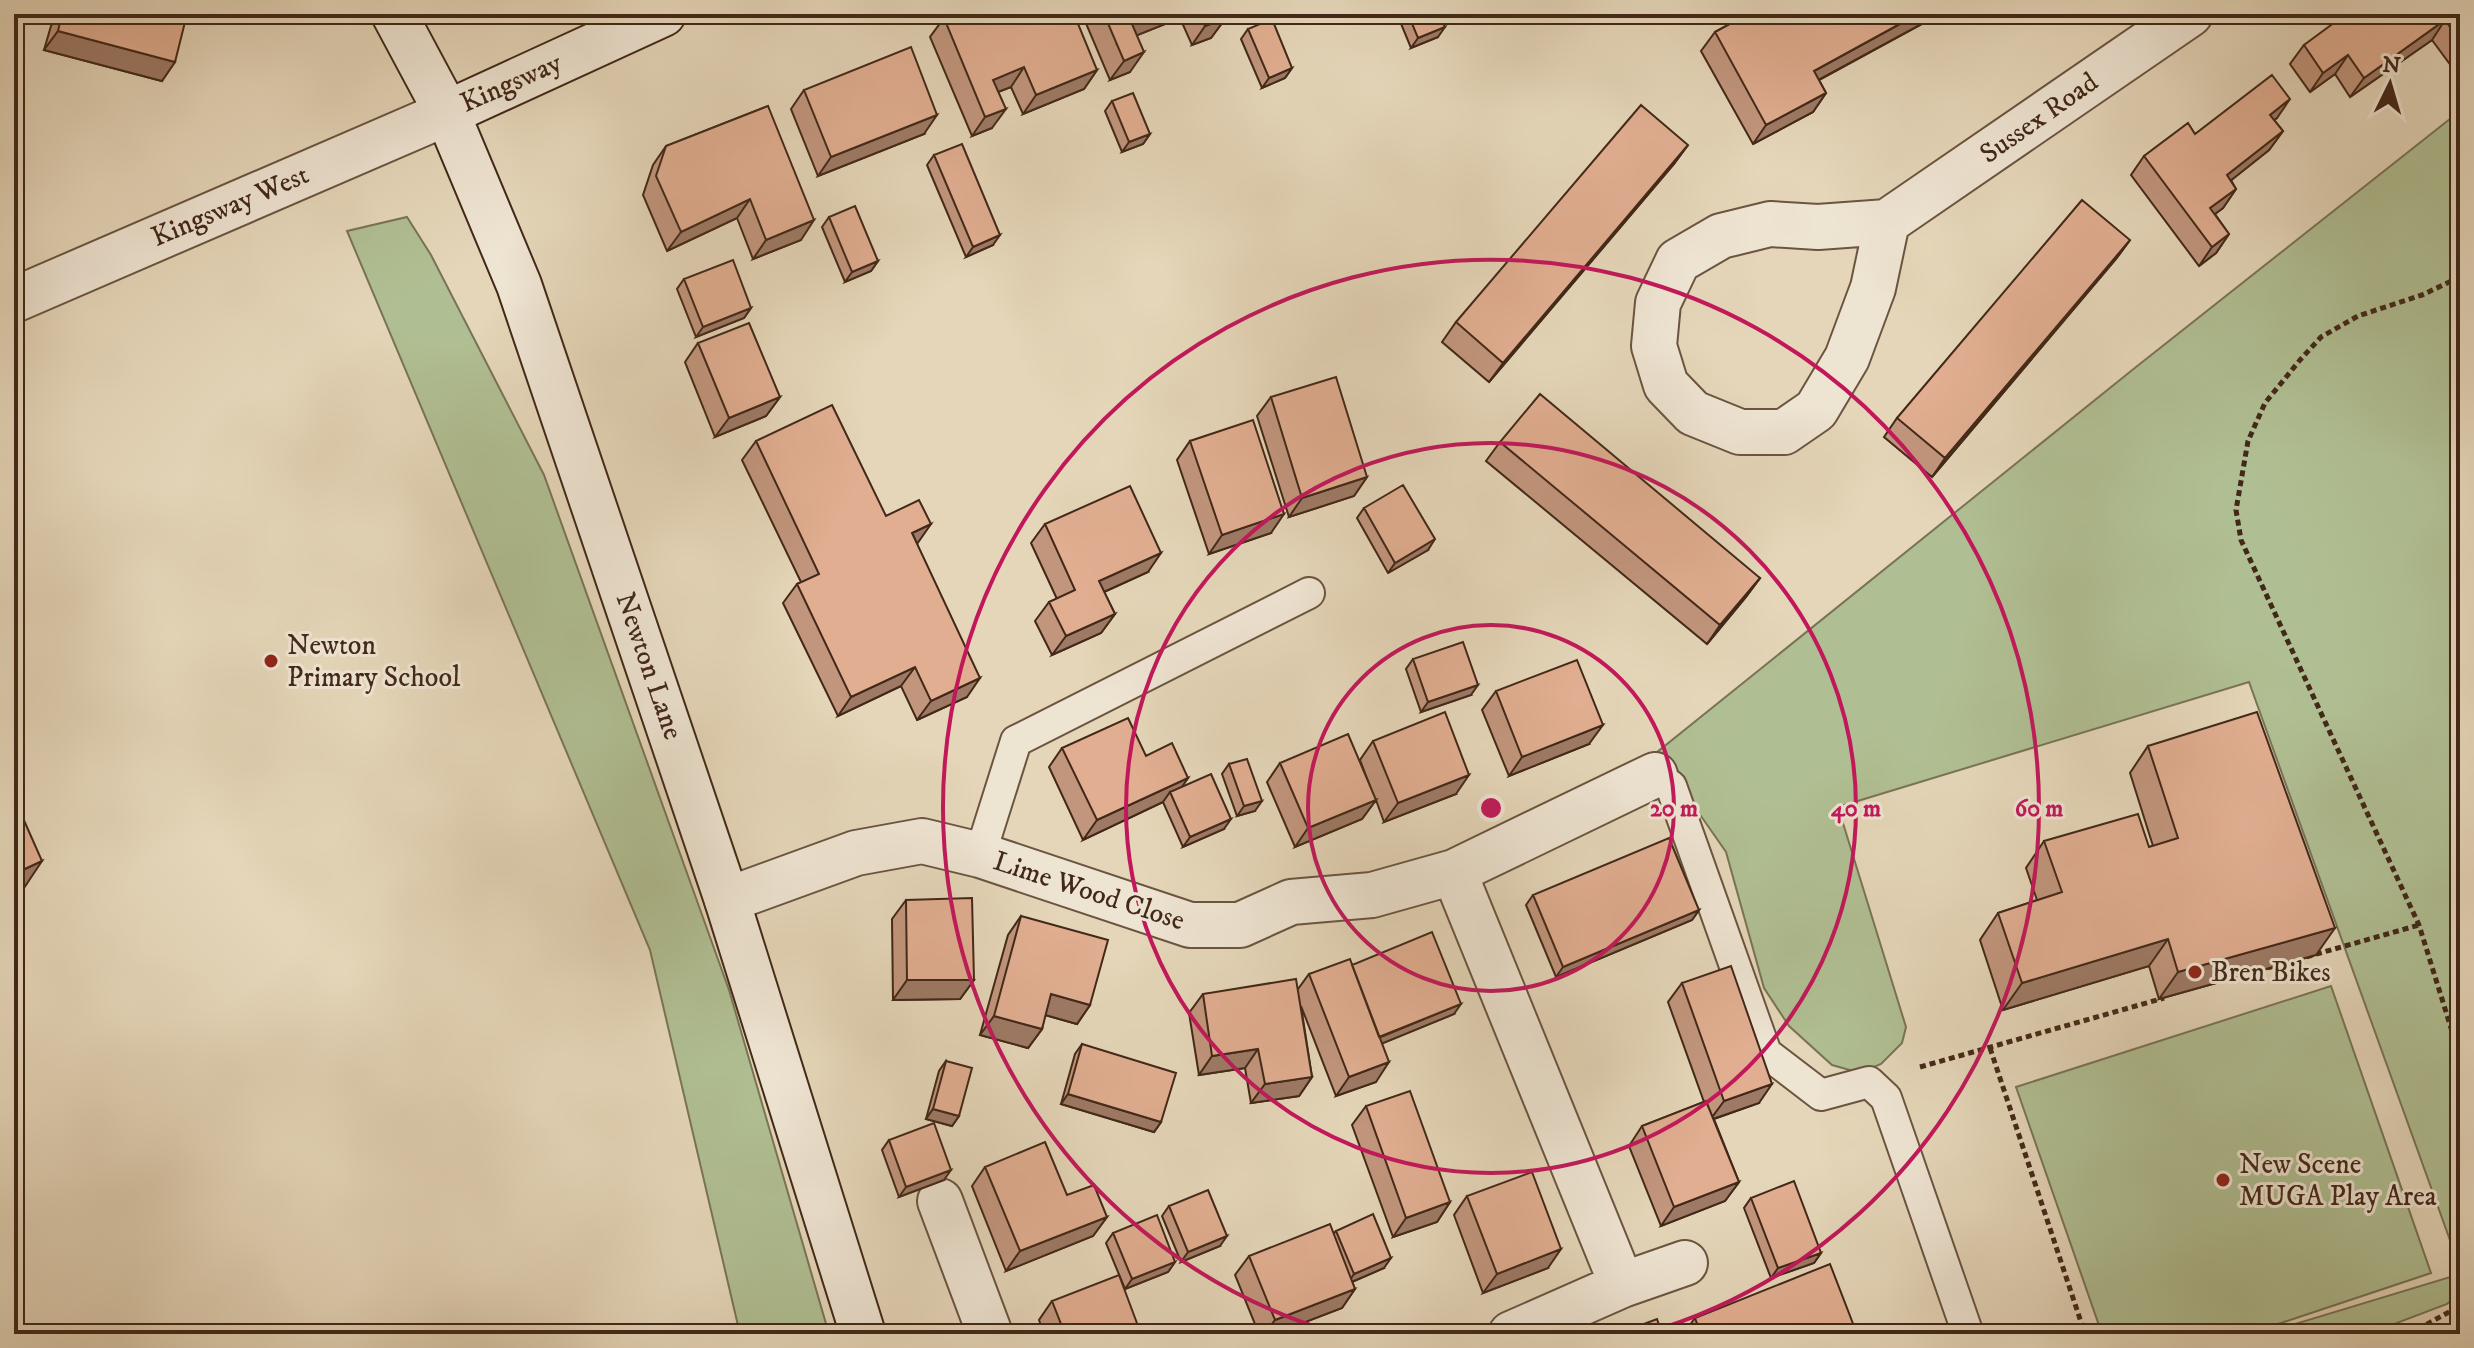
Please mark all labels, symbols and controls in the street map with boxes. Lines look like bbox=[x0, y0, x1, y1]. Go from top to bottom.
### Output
north arrow bbox=[2350, 44, 2430, 124]
street label: Kingsway bbox=[455, 45, 568, 121]
text: N bbox=[2381, 51, 2402, 80]
street label: Sussex Road bbox=[1973, 65, 2105, 171]
street label: Kingsway West bbox=[146, 157, 314, 255]
street label: Newton Lane bbox=[607, 588, 691, 744]
place label: Newton Primary School bbox=[287, 628, 461, 695]
marker: Newton Primary School bbox=[262, 652, 280, 670]
centre of rings bbox=[1477, 794, 1505, 822]
text: 20 m bbox=[1650, 794, 1698, 824]
text: 40 m bbox=[1831, 794, 1881, 824]
text: 60 m bbox=[2015, 794, 2063, 824]
street label: Lime Wood Close bbox=[989, 844, 1189, 938]
place label: Bren Bikes bbox=[2211, 955, 2331, 990]
marker: Bren Bikes bbox=[2186, 963, 2204, 981]
place label: New Scene MUGA Play Area bbox=[2239, 1147, 2437, 1214]
marker: New Scene MUGA Play Area bbox=[2214, 1171, 2232, 1189]

